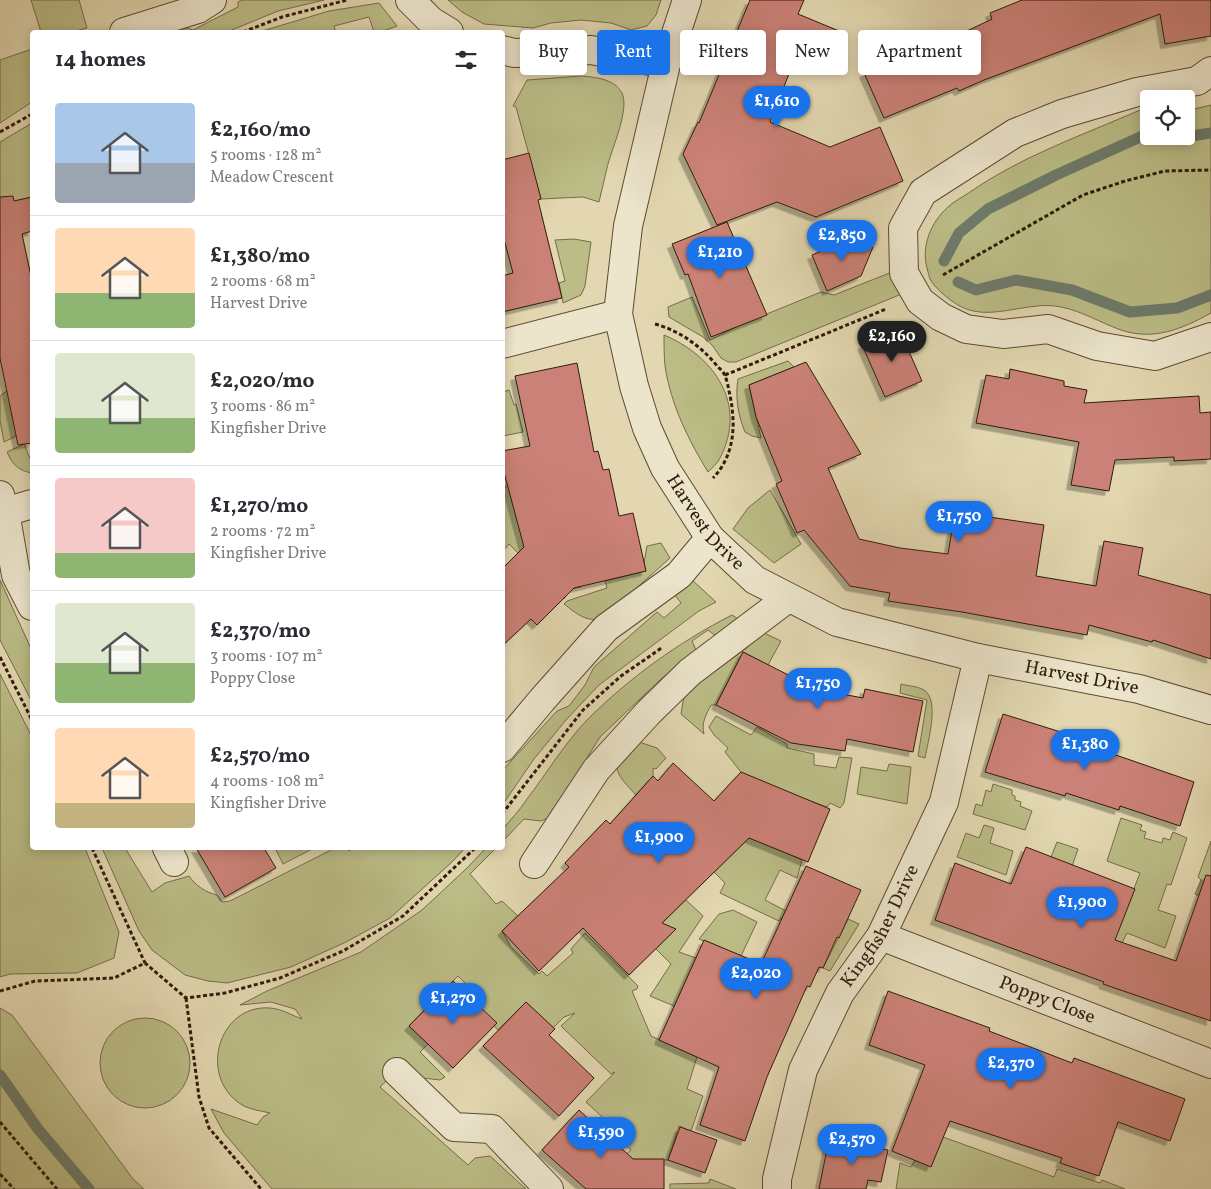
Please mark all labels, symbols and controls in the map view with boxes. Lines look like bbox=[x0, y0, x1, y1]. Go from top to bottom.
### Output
chip: Buy bbox=[520, 30, 587, 75]
chip: Rent bbox=[597, 30, 670, 75]
chip: Filters bbox=[680, 30, 766, 75]
chip: New bbox=[776, 30, 848, 75]
chip: Apartment bbox=[858, 30, 981, 75]
text: 14 homes bbox=[55, 46, 146, 75]
icon: filters bbox=[452, 46, 480, 74]
pin: £1,610 bbox=[736, 86, 818, 128]
map controls bbox=[1140, 90, 1195, 145]
button: locate bbox=[1140, 90, 1195, 145]
text: £1,610 bbox=[754, 91, 800, 113]
text: £2,160/mo bbox=[210, 116, 311, 145]
icon: home bbox=[95, 123, 155, 183]
text: 5 rooms · 128 m² bbox=[210, 145, 321, 167]
text: Meadow Crescent bbox=[210, 167, 334, 189]
pin: £2,850 bbox=[801, 220, 883, 262]
text: £2,850 bbox=[818, 225, 866, 247]
pin: £1,210 bbox=[679, 236, 761, 279]
text: £1,380/mo bbox=[210, 242, 310, 271]
text: £1,210 bbox=[698, 242, 742, 264]
icon: home bbox=[95, 248, 155, 308]
text: 2 rooms · 68 m² bbox=[210, 271, 316, 293]
text: Harvest Drive bbox=[210, 293, 307, 315]
pin: £2,160 bbox=[851, 320, 933, 363]
text: £2,160 bbox=[868, 326, 916, 348]
text: £2,020/mo bbox=[210, 367, 315, 396]
icon: home bbox=[95, 373, 155, 433]
text: 3 rooms · 86 m² bbox=[210, 396, 315, 418]
text: Kingfisher Drive bbox=[210, 418, 326, 440]
street label: Harvest Drive bbox=[660, 470, 750, 577]
text: £1,270/mo bbox=[210, 492, 308, 521]
icon: home bbox=[95, 498, 155, 558]
pin: £1,750 bbox=[918, 500, 1000, 543]
text: £1,750 bbox=[937, 506, 981, 528]
text: 2 rooms · 72 m² bbox=[210, 521, 315, 543]
text: Kingfisher Drive bbox=[210, 543, 326, 565]
text: £2,370/mo bbox=[210, 617, 310, 646]
icon: home bbox=[95, 623, 155, 683]
text: 3 rooms · 107 m² bbox=[210, 646, 323, 668]
street label: Harvest Drive bbox=[1023, 654, 1141, 702]
text: Poppy Close bbox=[210, 668, 295, 690]
pin: £1,750 bbox=[777, 668, 859, 710]
text: £1,750 bbox=[796, 673, 840, 695]
pin: £1,380 bbox=[1044, 728, 1126, 771]
text: £1,380 bbox=[1062, 734, 1108, 756]
text: £2,570/mo bbox=[210, 742, 310, 771]
icon: home bbox=[95, 748, 155, 808]
text: 4 rooms · 108 m² bbox=[210, 771, 324, 793]
text: Kingfisher Drive bbox=[210, 793, 326, 815]
pin: £1,900 bbox=[618, 822, 700, 864]
text: £1,900 bbox=[634, 827, 684, 849]
street label: Kingfisher Drive bbox=[835, 860, 926, 993]
pin: £1,900 bbox=[1041, 886, 1123, 929]
text: £1,900 bbox=[1057, 892, 1107, 914]
pin: £2,020 bbox=[715, 958, 797, 1000]
text: £2,020 bbox=[731, 963, 781, 985]
street label: Poppy Close bbox=[995, 970, 1099, 1031]
pin: £1,270 bbox=[412, 982, 494, 1025]
text: £1,270 bbox=[430, 988, 476, 1010]
pin: £2,370 bbox=[970, 1048, 1052, 1090]
text: £2,370 bbox=[988, 1053, 1035, 1075]
pin: £1,590 bbox=[560, 1116, 642, 1159]
text: £1,590 bbox=[578, 1122, 624, 1144]
pin: £2,570 bbox=[811, 1124, 893, 1166]
text: £2,570 bbox=[829, 1129, 875, 1151]

